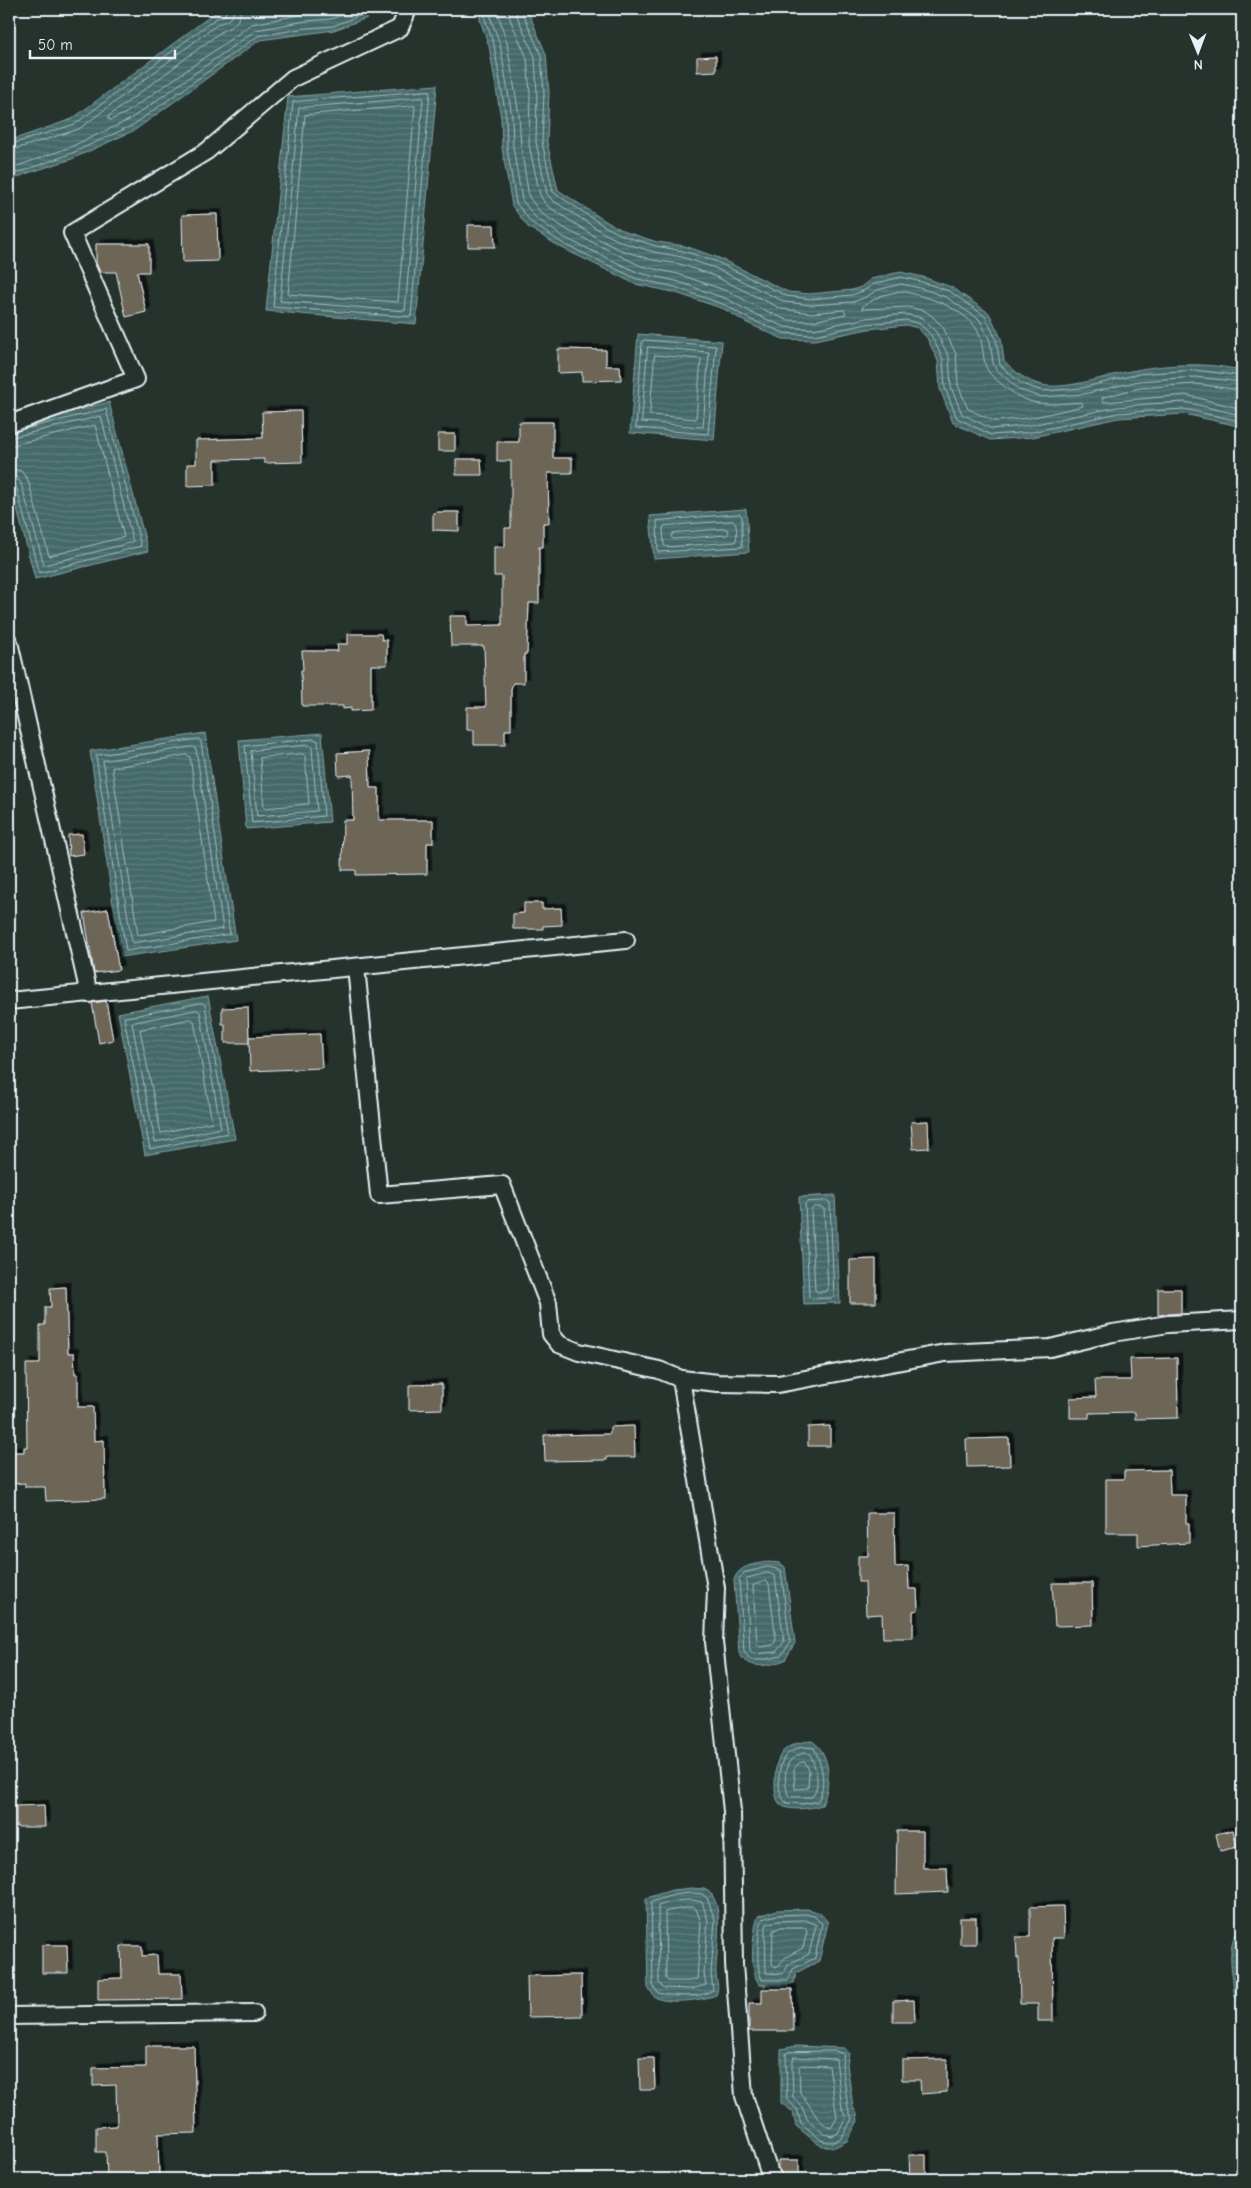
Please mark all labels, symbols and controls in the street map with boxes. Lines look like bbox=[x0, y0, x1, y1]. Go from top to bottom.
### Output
scale bar bbox=[30, 28, 175, 60]
north arrow bbox=[1174, 28, 1224, 78]
text: 50 m bbox=[38, 36, 73, 54]
text: N bbox=[1194, 56, 1203, 73]

